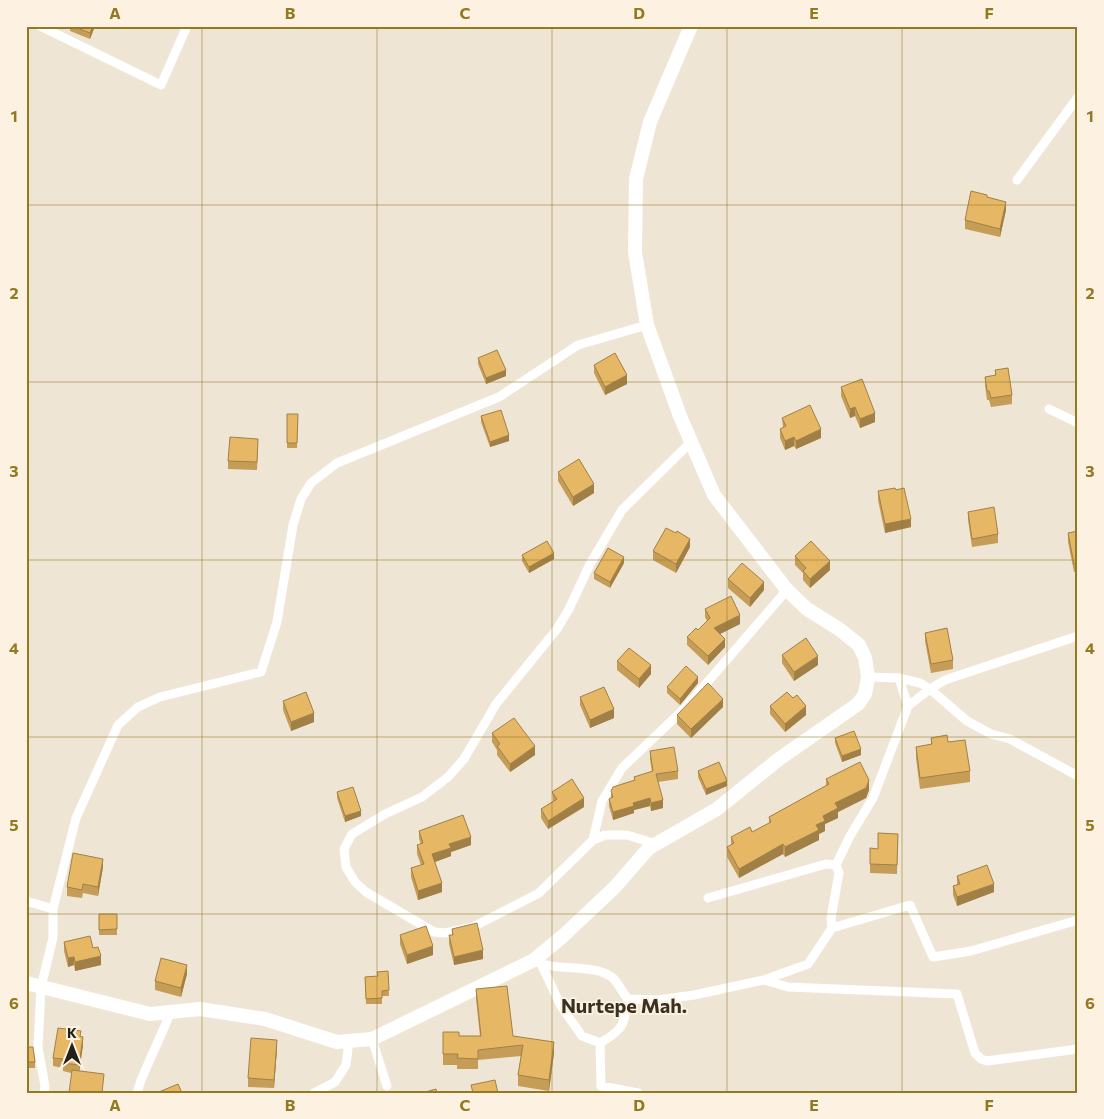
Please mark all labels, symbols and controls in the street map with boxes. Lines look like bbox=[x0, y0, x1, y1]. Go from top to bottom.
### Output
text: A bbox=[109, 3, 121, 22]
text: B bbox=[285, 3, 296, 22]
text: C bbox=[460, 3, 471, 22]
text: D bbox=[633, 3, 645, 22]
text: E bbox=[809, 3, 819, 22]
text: F bbox=[984, 3, 994, 22]
text: 1 bbox=[10, 106, 18, 125]
text: 1 bbox=[1086, 106, 1094, 125]
text: 2 bbox=[9, 283, 19, 302]
text: 2 bbox=[1085, 283, 1095, 302]
text: 3 bbox=[9, 461, 19, 480]
text: 3 bbox=[1085, 461, 1095, 480]
text: 4 bbox=[9, 638, 19, 657]
text: 4 bbox=[1085, 638, 1095, 657]
text: 5 bbox=[9, 815, 19, 834]
text: 5 bbox=[1085, 815, 1095, 834]
text: 6 bbox=[9, 993, 19, 1012]
district label: Nurtepe Mah. bbox=[561, 993, 687, 1017]
text: 6 bbox=[1085, 993, 1095, 1012]
north arrow bbox=[48, 1022, 98, 1072]
text: K bbox=[67, 1024, 77, 1041]
text: A bbox=[109, 1095, 121, 1114]
text: B bbox=[285, 1095, 296, 1114]
text: C bbox=[460, 1095, 471, 1114]
text: D bbox=[633, 1095, 645, 1114]
text: E bbox=[809, 1095, 819, 1114]
text: F bbox=[984, 1095, 994, 1114]

